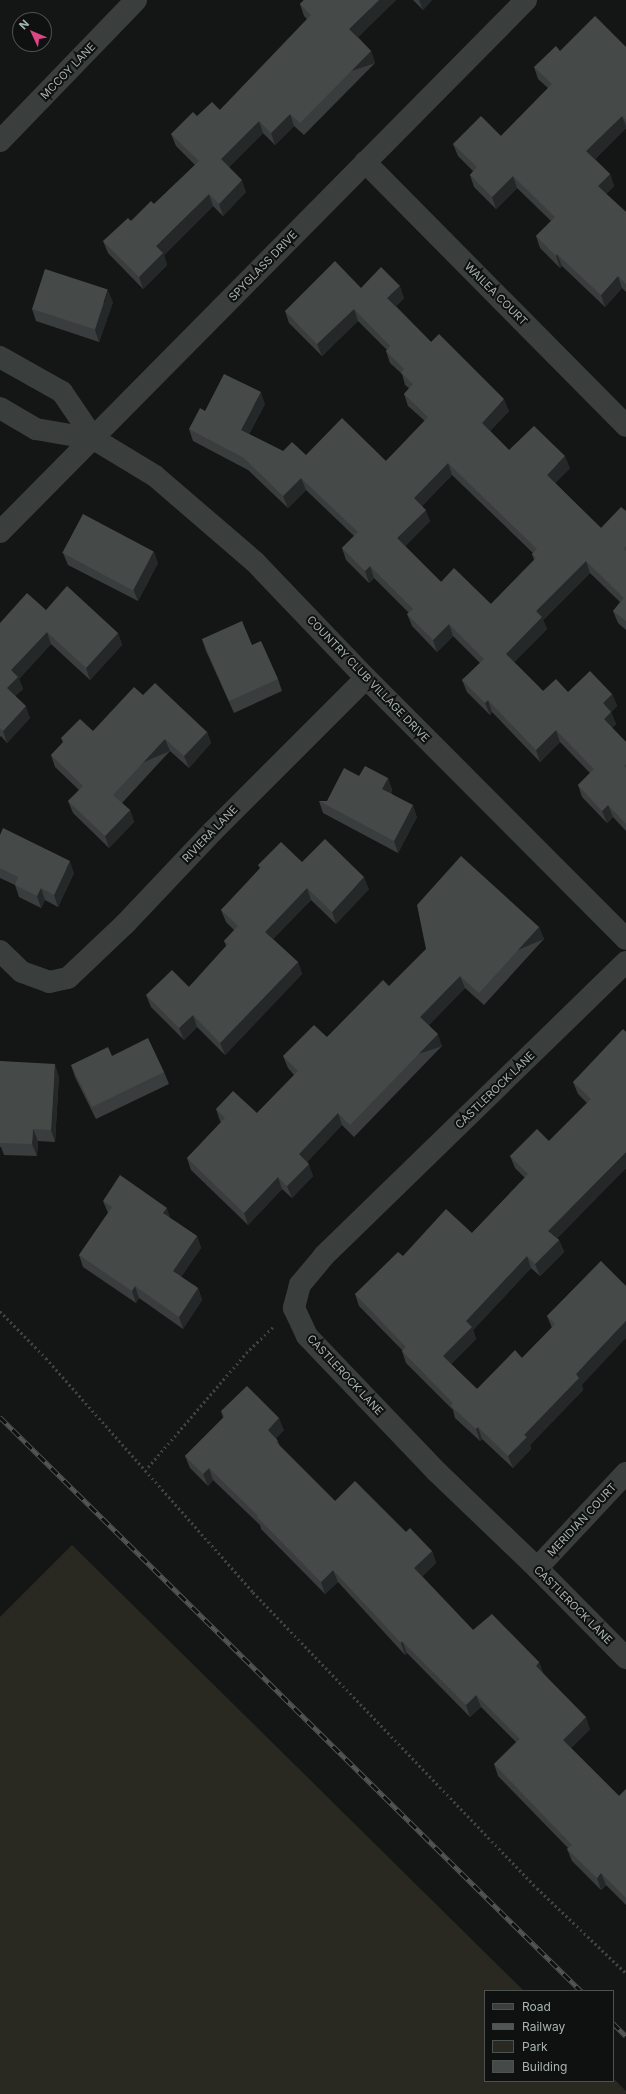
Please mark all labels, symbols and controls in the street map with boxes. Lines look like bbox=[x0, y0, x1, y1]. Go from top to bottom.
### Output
north arrow bbox=[12, 12, 52, 52]
text: N bbox=[16, 16, 32, 32]
street label: MCCOY LANE bbox=[38, 40, 98, 102]
street label: SPYGLASS DRIVE bbox=[226, 228, 300, 304]
street label: WAILEA COURT bbox=[462, 260, 530, 328]
street label: COUNTRY CLUB VILLAGE DRIVE bbox=[304, 613, 432, 745]
street label: RIVIERA LANE bbox=[180, 803, 240, 865]
street label: CASTLEROCK LANE bbox=[453, 1049, 537, 1131]
street label: CASTLEROCK LANE bbox=[304, 1332, 386, 1418]
street label: MERIDIAN COURT bbox=[545, 1481, 619, 1559]
street label: CASTLEROCK LANE bbox=[531, 1563, 615, 1647]
legend bbox=[484, 1990, 614, 2082]
text: Road bbox=[522, 1999, 551, 2014]
text: Railway bbox=[522, 2019, 565, 2034]
text: Park bbox=[522, 2039, 548, 2054]
text: Building bbox=[522, 2059, 567, 2074]

